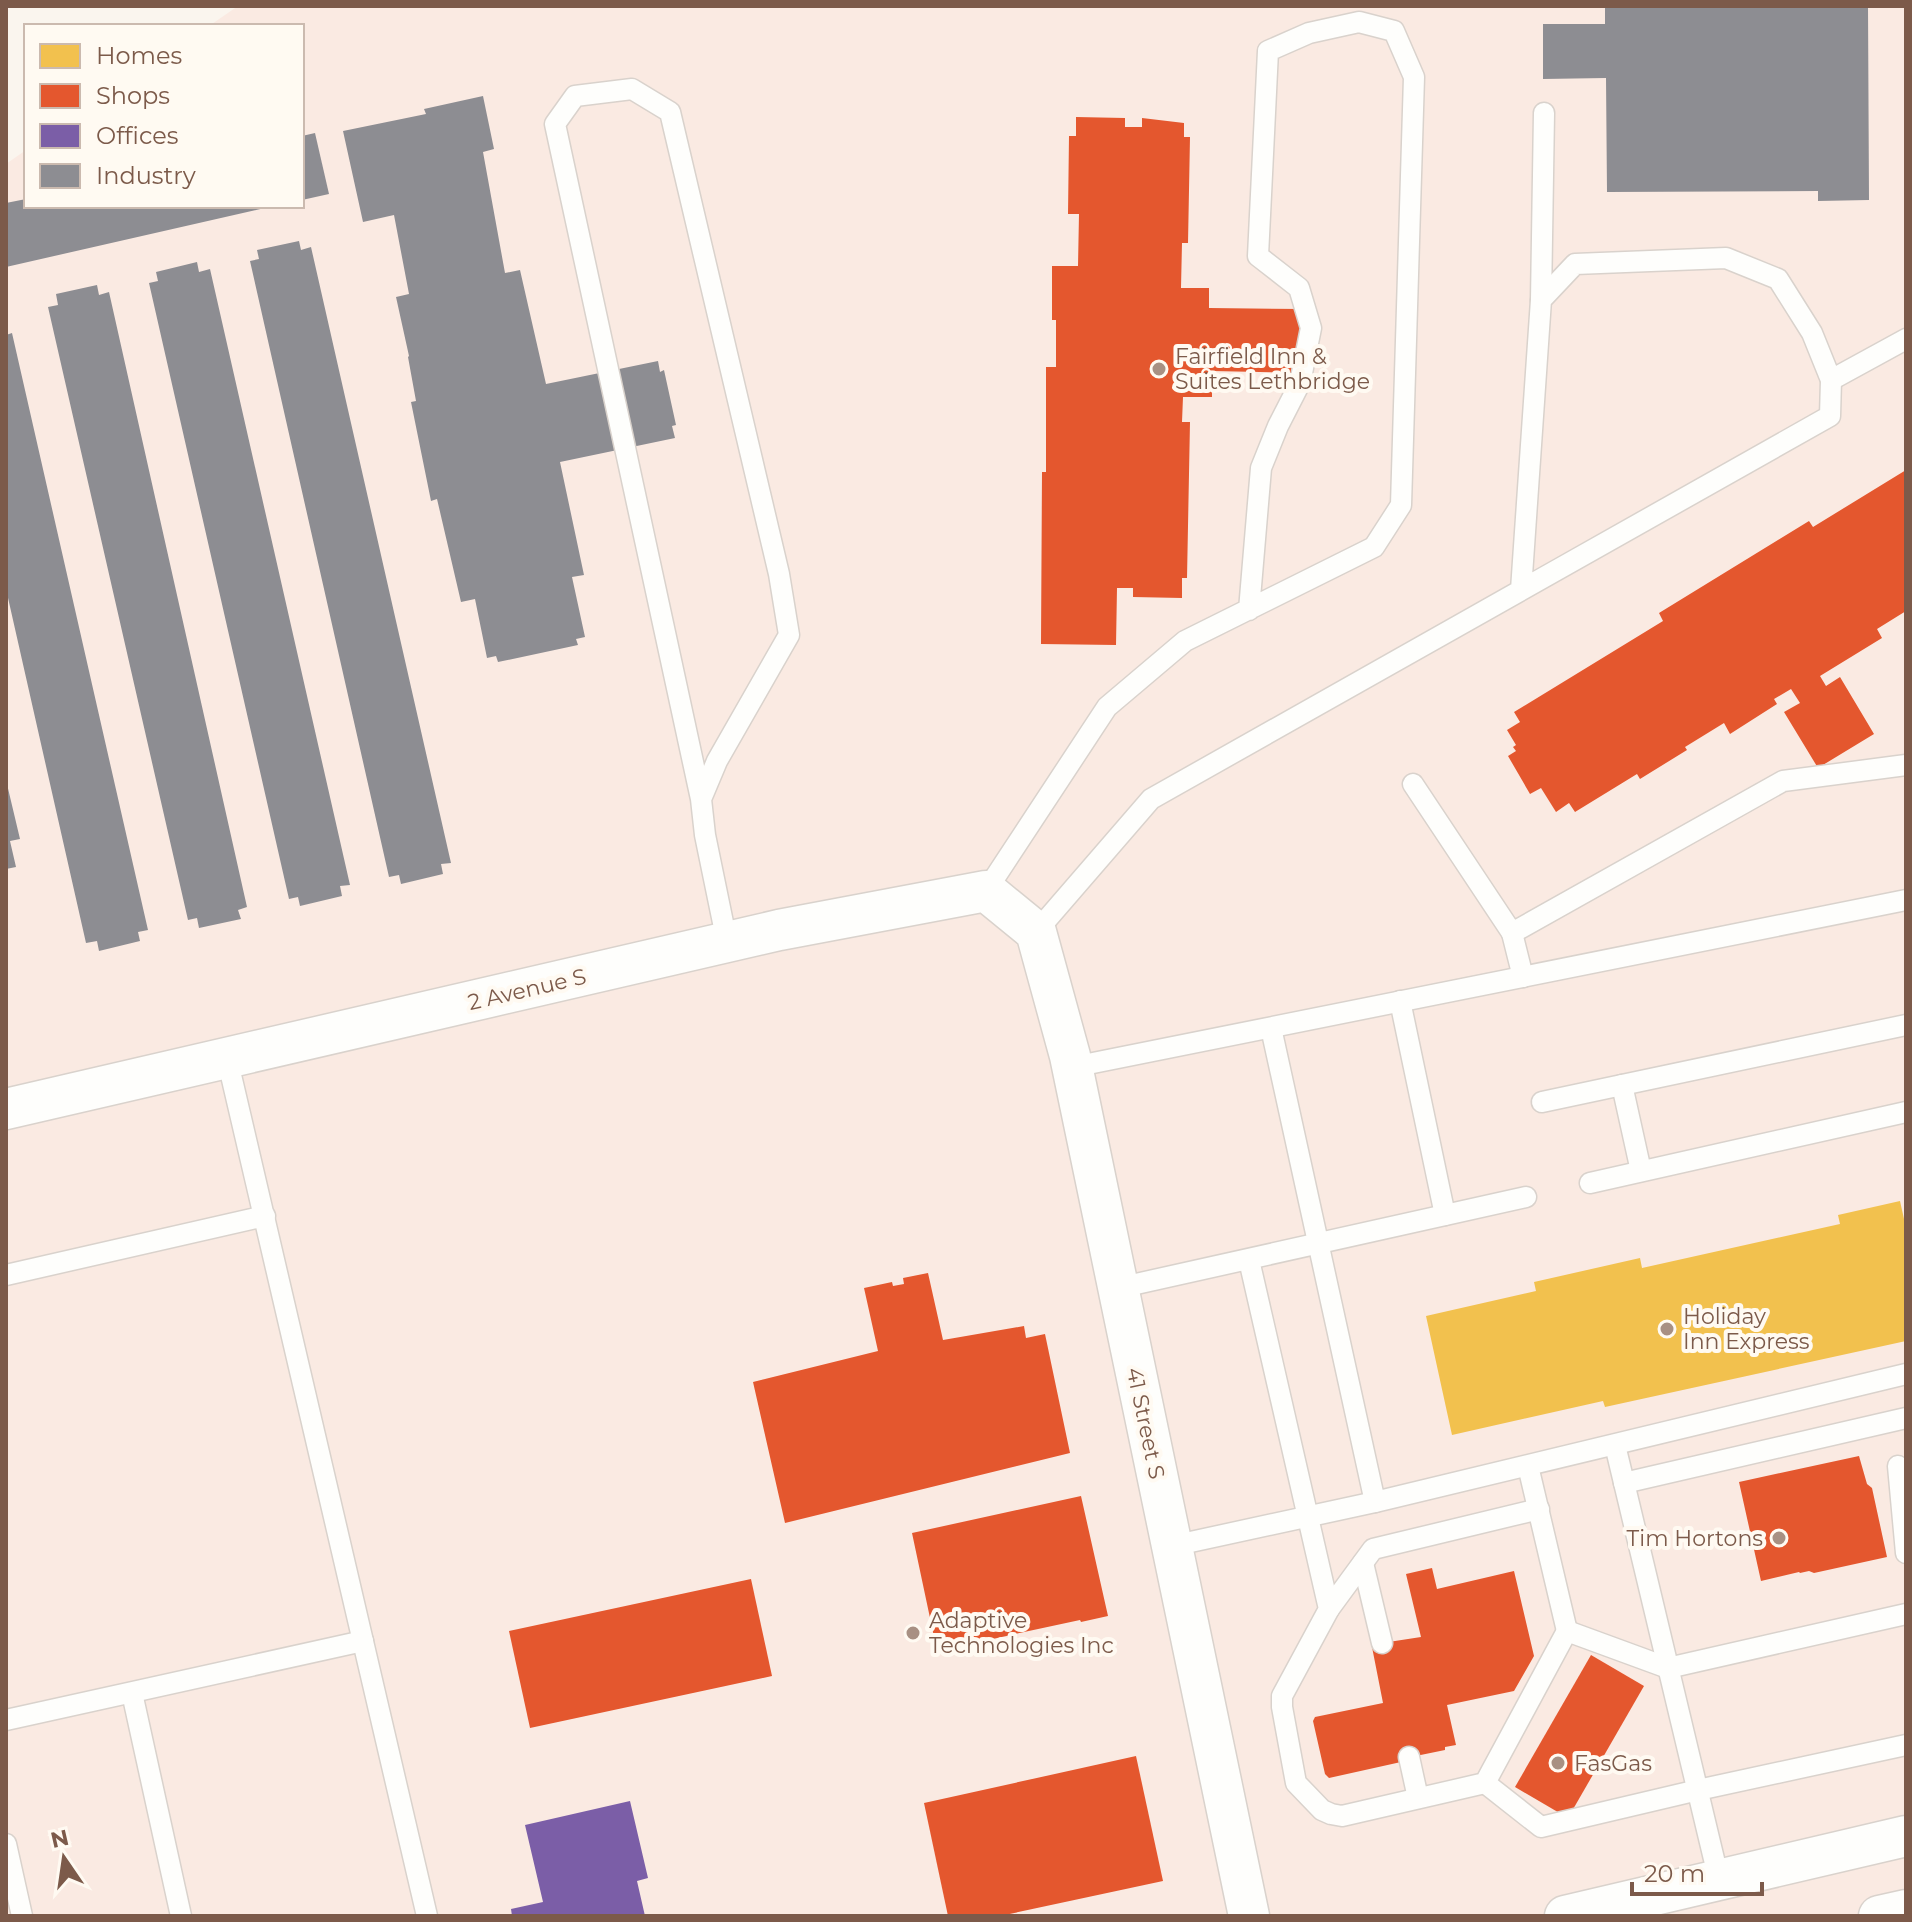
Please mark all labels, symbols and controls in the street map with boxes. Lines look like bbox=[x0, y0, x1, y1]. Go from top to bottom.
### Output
legend bbox=[24, 24, 304, 208]
text: Homes bbox=[96, 41, 182, 70]
text: Shops bbox=[96, 81, 170, 110]
text: Offices bbox=[96, 121, 178, 150]
text: Industry bbox=[96, 161, 196, 190]
place label: Fairfield Inn & Suites Lethbridge bbox=[1175, 343, 1370, 395]
marker: Fairfield Inn & Suites Lethbridge bbox=[1150, 360, 1168, 378]
street label: 2 Avenue S bbox=[465, 963, 589, 1016]
place label: Holiday Inn Express bbox=[1683, 1303, 1810, 1355]
marker: Holiday Inn Express bbox=[1658, 1320, 1676, 1338]
street label: 41 Street S bbox=[1121, 1365, 1171, 1481]
place label: Tim Hortons bbox=[1627, 1525, 1763, 1552]
marker: Tim Hortons bbox=[1770, 1529, 1788, 1547]
place label: Adaptive Technologies Inc bbox=[929, 1607, 1114, 1659]
marker: Adaptive Technologies Inc bbox=[904, 1624, 922, 1642]
place label: FasGas bbox=[1574, 1750, 1652, 1777]
marker: FasGas bbox=[1549, 1754, 1567, 1772]
north arrow bbox=[24, 1818, 104, 1898]
text: N bbox=[48, 1824, 71, 1854]
scale bar bbox=[1632, 1846, 1762, 1896]
text: 20 m bbox=[1644, 1859, 1705, 1888]

